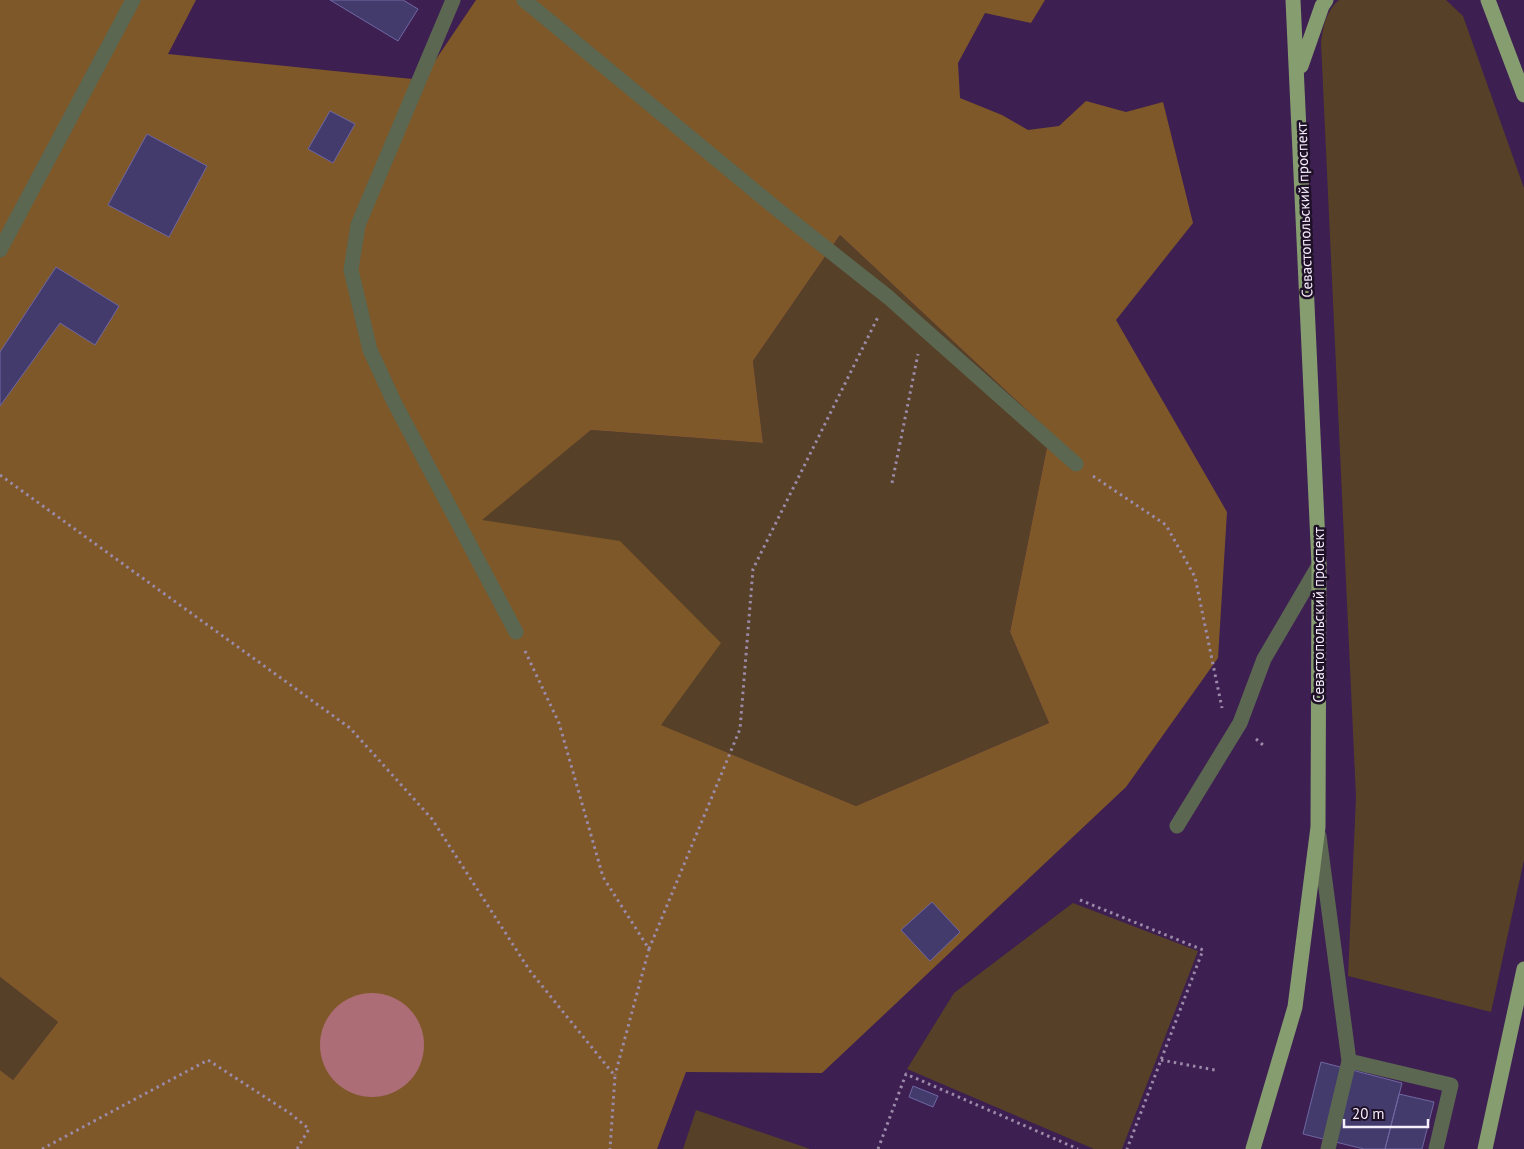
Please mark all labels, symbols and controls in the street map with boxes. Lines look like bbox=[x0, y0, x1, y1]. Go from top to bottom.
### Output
street label: Севастопольский проспект bbox=[1291, 122, 1317, 298]
street label: Севастопольский проспект bbox=[1309, 527, 1328, 703]
scale bar bbox=[1344, 1096, 1428, 1128]
text: 20 m bbox=[1352, 1104, 1385, 1123]

